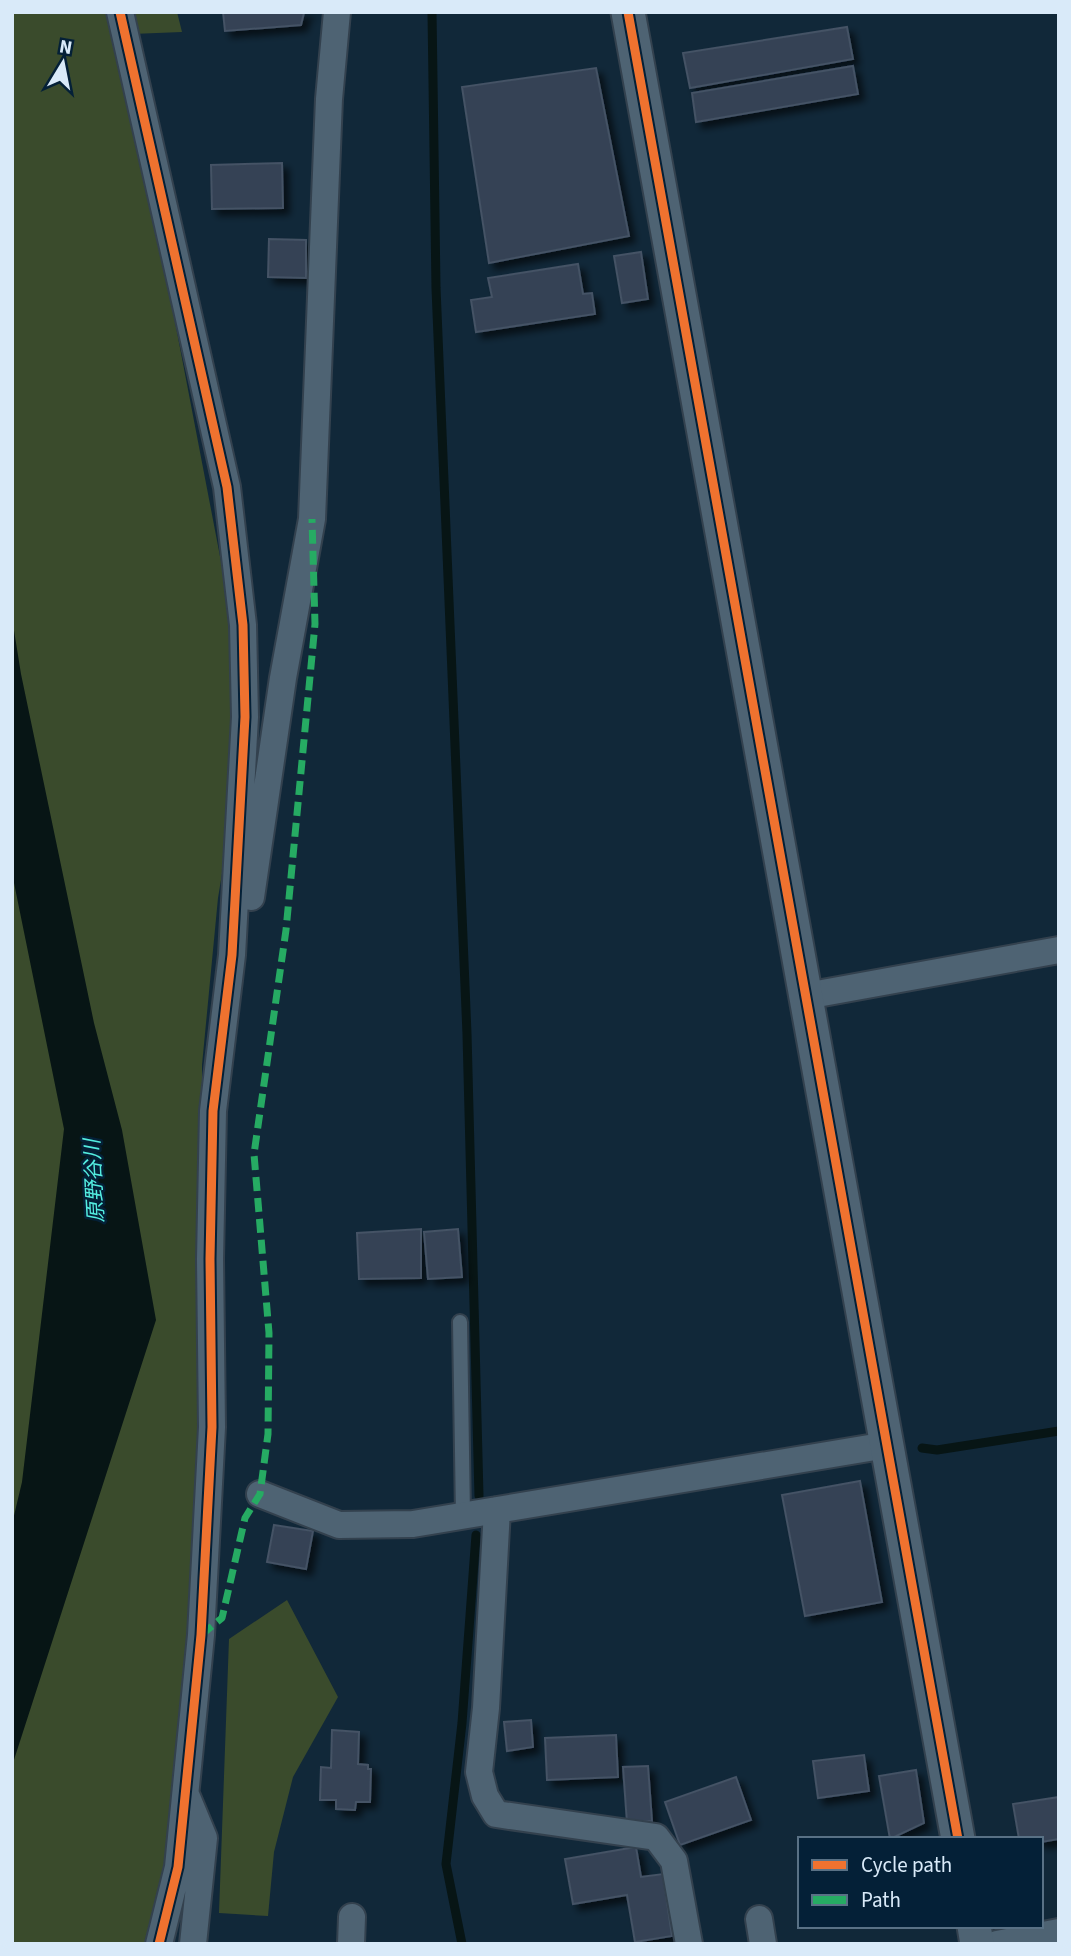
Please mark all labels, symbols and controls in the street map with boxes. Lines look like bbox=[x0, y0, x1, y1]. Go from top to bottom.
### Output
north arrow bbox=[28, 28, 98, 98]
text: N bbox=[57, 33, 74, 62]
water label: 原野谷川 bbox=[77, 1136, 111, 1224]
legend bbox=[798, 1837, 1043, 1928]
text: Cycle path bbox=[861, 1850, 952, 1880]
text: Path bbox=[861, 1885, 901, 1915]

